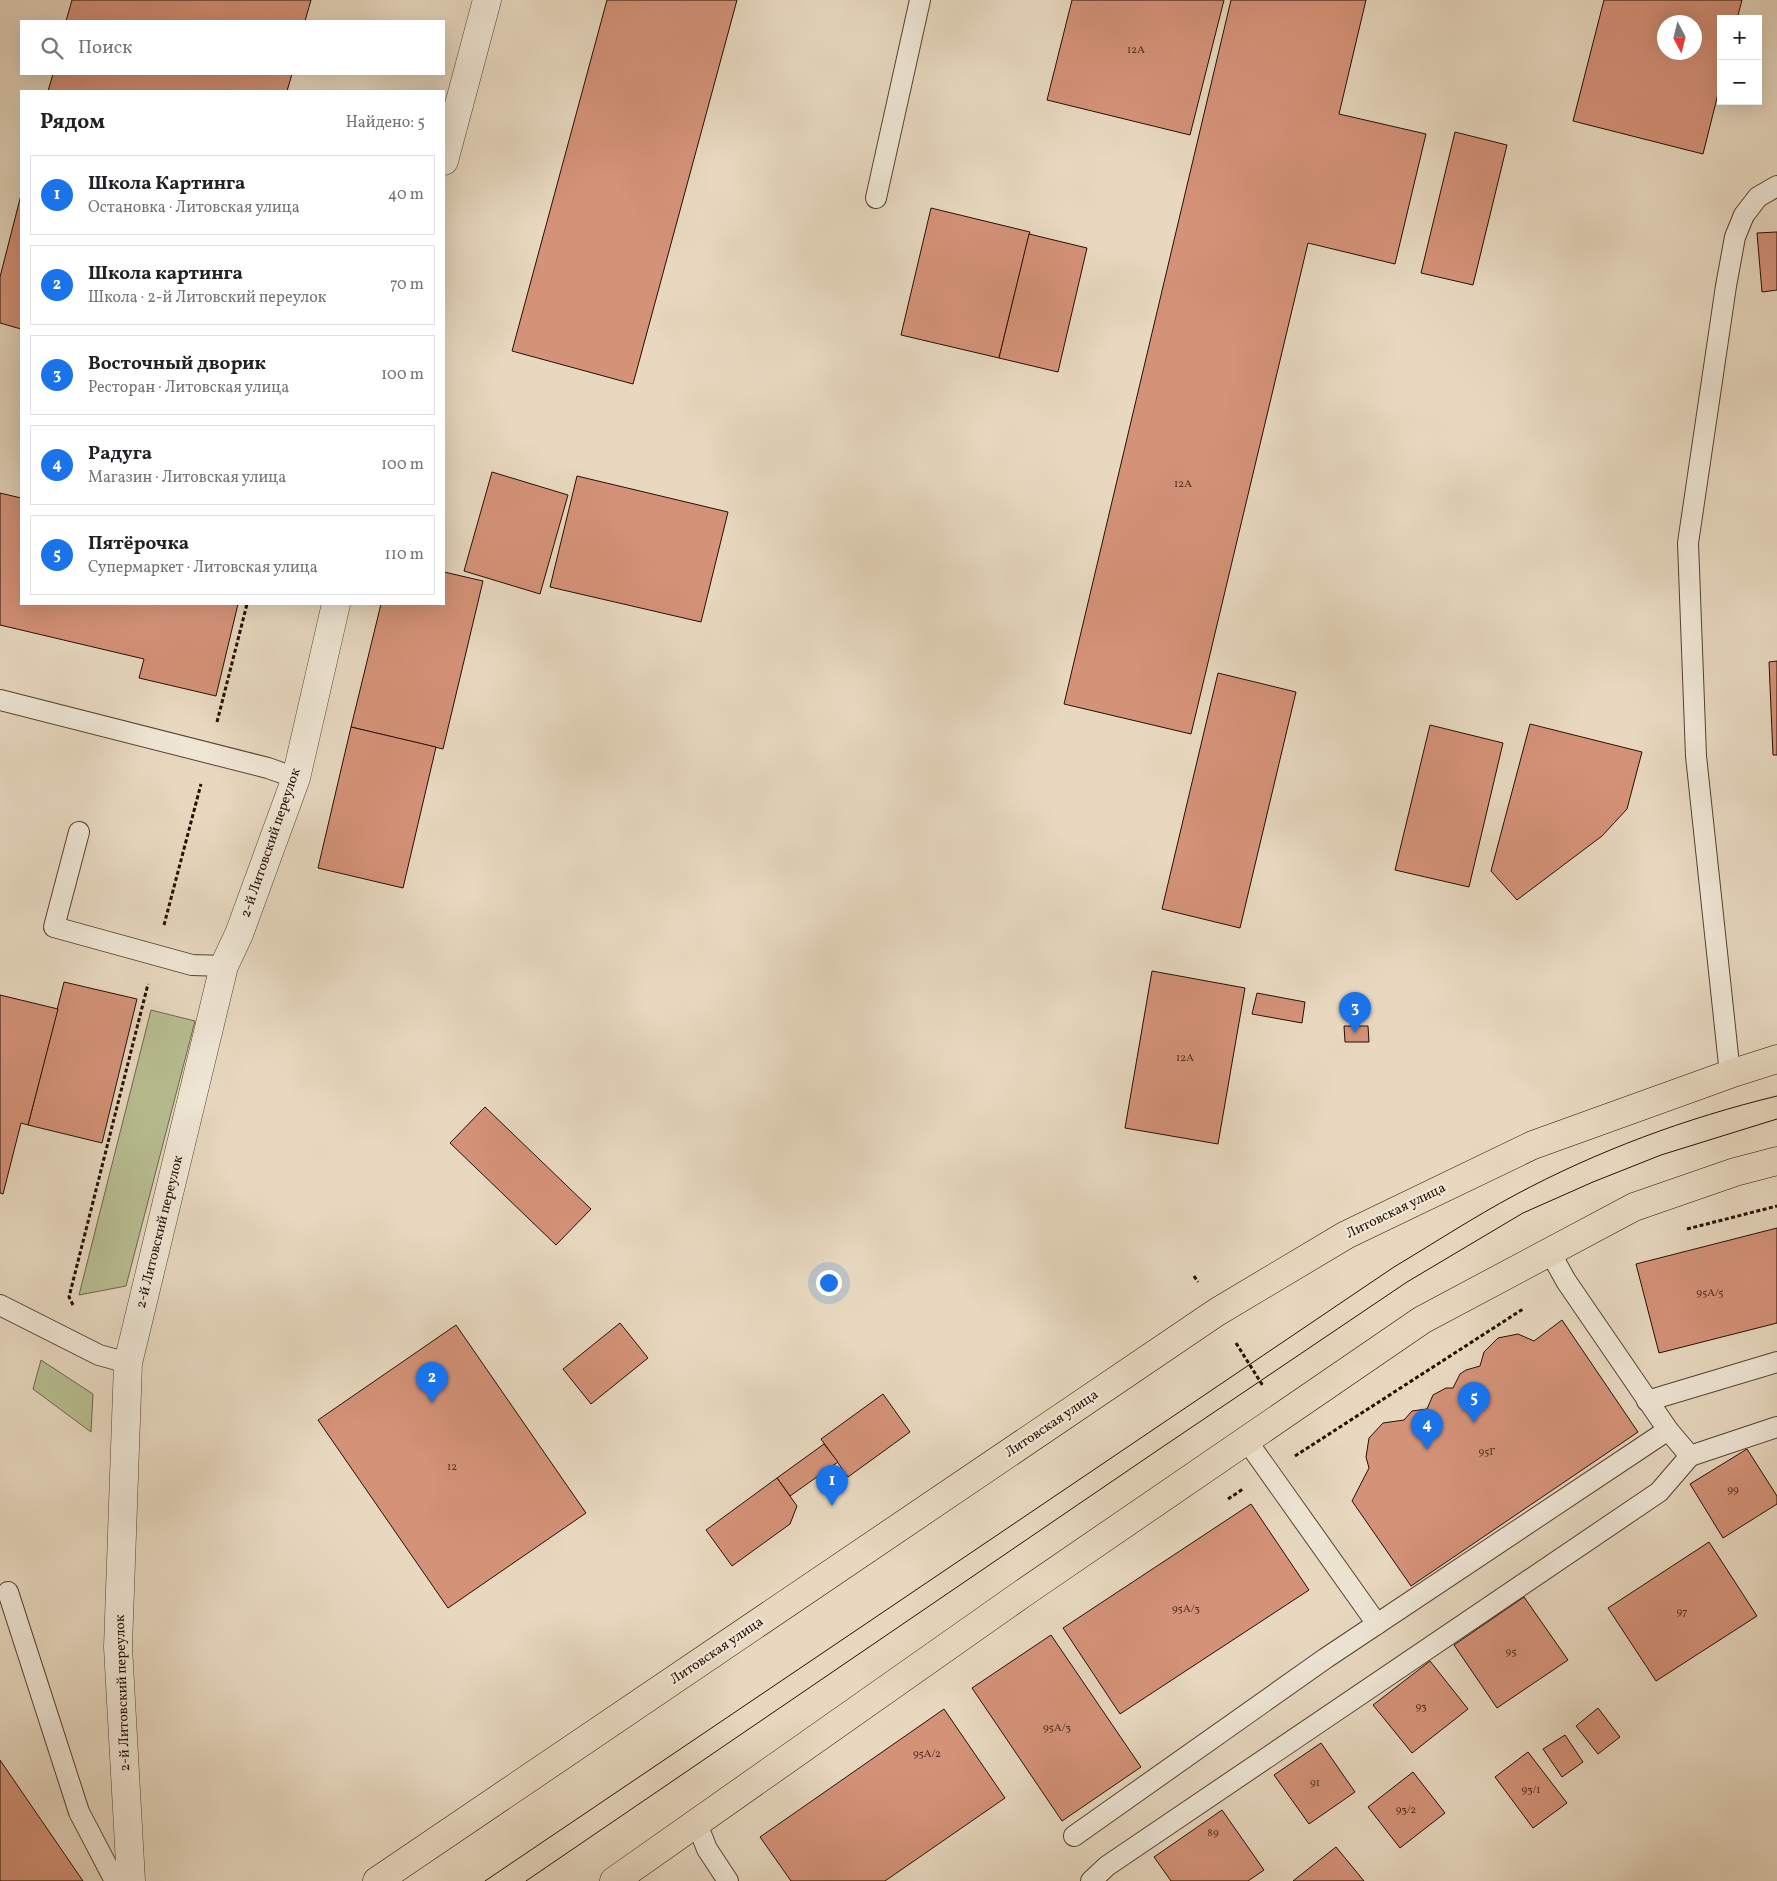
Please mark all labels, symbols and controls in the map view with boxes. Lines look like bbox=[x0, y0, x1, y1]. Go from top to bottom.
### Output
north arrow bbox=[1657, 15, 1702, 60]
map controls bbox=[1717, 15, 1762, 105]
button: + bbox=[1717, 15, 1762, 60]
search box bbox=[20, 20, 445, 75]
icon: search bbox=[38, 34, 66, 62]
text: Поиск bbox=[78, 35, 132, 61]
house number: 12А bbox=[1127, 43, 1145, 58]
button: − bbox=[1717, 60, 1762, 105]
text: Рядом bbox=[40, 108, 105, 137]
text: Найдено: 5 bbox=[346, 112, 425, 134]
text: Школа Картинга bbox=[88, 171, 245, 197]
text: 1 bbox=[54, 184, 60, 206]
text: 40 m bbox=[388, 184, 424, 206]
text: Остановка · Литовская улица bbox=[88, 197, 300, 219]
text: Школа картинга bbox=[88, 261, 243, 287]
text: 2 bbox=[53, 274, 61, 296]
text: 70 m bbox=[390, 274, 424, 296]
text: Школа · 2-й Литовский переулок bbox=[88, 287, 326, 309]
text: Восточный дворик bbox=[88, 351, 266, 377]
text: 3 bbox=[53, 364, 61, 386]
text: 100 m bbox=[381, 364, 424, 386]
text: Ресторан · Литовская улица bbox=[88, 377, 289, 399]
text: Радуга bbox=[88, 441, 152, 467]
text: 4 bbox=[52, 454, 62, 476]
text: 100 m bbox=[381, 454, 424, 476]
text: Магазин · Литовская улица bbox=[88, 467, 286, 489]
house number: 12А bbox=[1174, 477, 1192, 492]
text: Пятёрочка bbox=[88, 531, 189, 557]
text: 5 bbox=[53, 544, 61, 566]
text: 110 m bbox=[385, 544, 424, 566]
text: Супермаркет · Литовская улица bbox=[88, 557, 318, 579]
street label: 2-й Литовский переулок bbox=[236, 765, 306, 920]
pin: 3 bbox=[1339, 992, 1371, 1033]
house number: 12А bbox=[1176, 1051, 1194, 1066]
street label: 2-й Литовский переулок bbox=[132, 1153, 188, 1310]
street label: Литовская улица bbox=[1343, 1179, 1449, 1243]
your location bbox=[816, 1270, 842, 1296]
house number: 95А/5 bbox=[1696, 1286, 1724, 1301]
pin: 2 bbox=[416, 1362, 448, 1403]
pin: 5 bbox=[1458, 1382, 1490, 1423]
street label: Литовская улица bbox=[1002, 1386, 1102, 1462]
pin: 4 bbox=[1411, 1409, 1443, 1450]
house number: 95Г bbox=[1478, 1445, 1496, 1460]
house number: 12 bbox=[447, 1460, 457, 1475]
pin: 1 bbox=[816, 1465, 848, 1506]
house number: 99 bbox=[1727, 1483, 1739, 1498]
house number: 95А/3 bbox=[1172, 1602, 1200, 1617]
house number: 97 bbox=[1676, 1605, 1688, 1620]
street label: Литовская улица bbox=[667, 1613, 767, 1689]
street label: 2-й Литовский переулок bbox=[111, 1614, 135, 1772]
house number: 95 bbox=[1506, 1645, 1516, 1660]
house number: 93 bbox=[1415, 1700, 1427, 1715]
house number: 95А/3 bbox=[1043, 1721, 1071, 1736]
house number: 95А/2 bbox=[913, 1747, 941, 1762]
house number: 91 bbox=[1310, 1776, 1320, 1791]
house number: 93/1 bbox=[1521, 1783, 1541, 1798]
house number: 93/2 bbox=[1396, 1803, 1416, 1818]
house number: 89 bbox=[1207, 1826, 1219, 1841]

